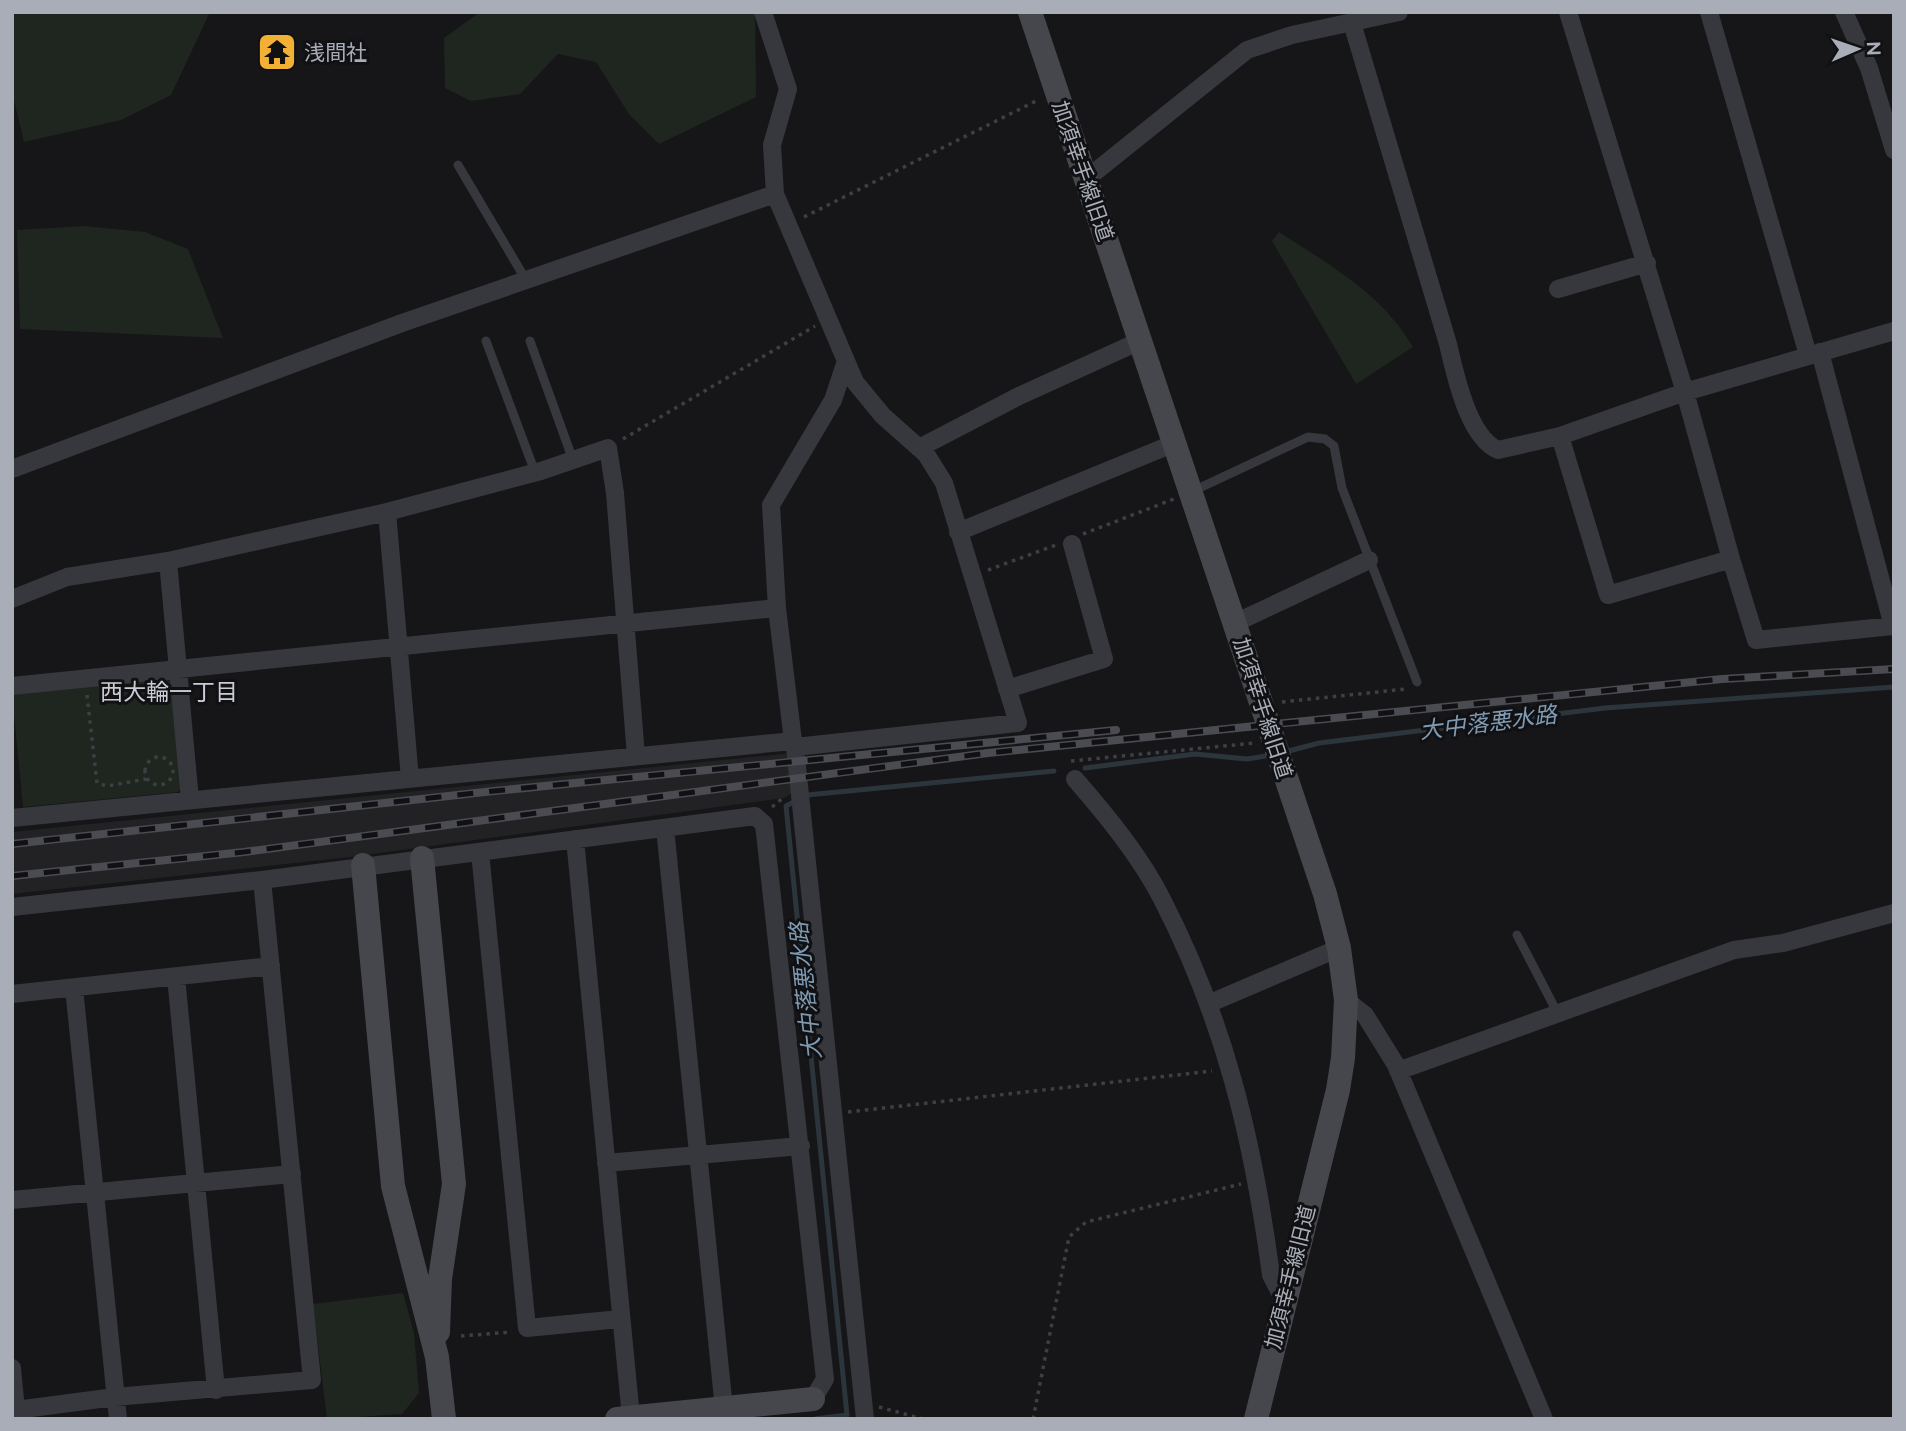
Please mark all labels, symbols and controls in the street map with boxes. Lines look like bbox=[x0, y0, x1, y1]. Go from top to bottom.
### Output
north arrow bbox=[1822, 14, 1892, 84]
temple icon: 浅間社 bbox=[256, 31, 298, 73]
place label: 浅間社 bbox=[304, 40, 367, 65]
text: N bbox=[1863, 41, 1885, 56]
street label: 加須幸手線旧道 bbox=[1047, 97, 1119, 245]
street label: 加須幸手線旧道 bbox=[1228, 634, 1298, 782]
district label: 西大輪一丁目 bbox=[100, 678, 238, 705]
water label: 大中落悪水路 bbox=[1418, 700, 1560, 744]
water label: 大中落悪水路 bbox=[784, 919, 826, 1061]
street label: 加須幸手線旧道 bbox=[1260, 1203, 1320, 1351]

